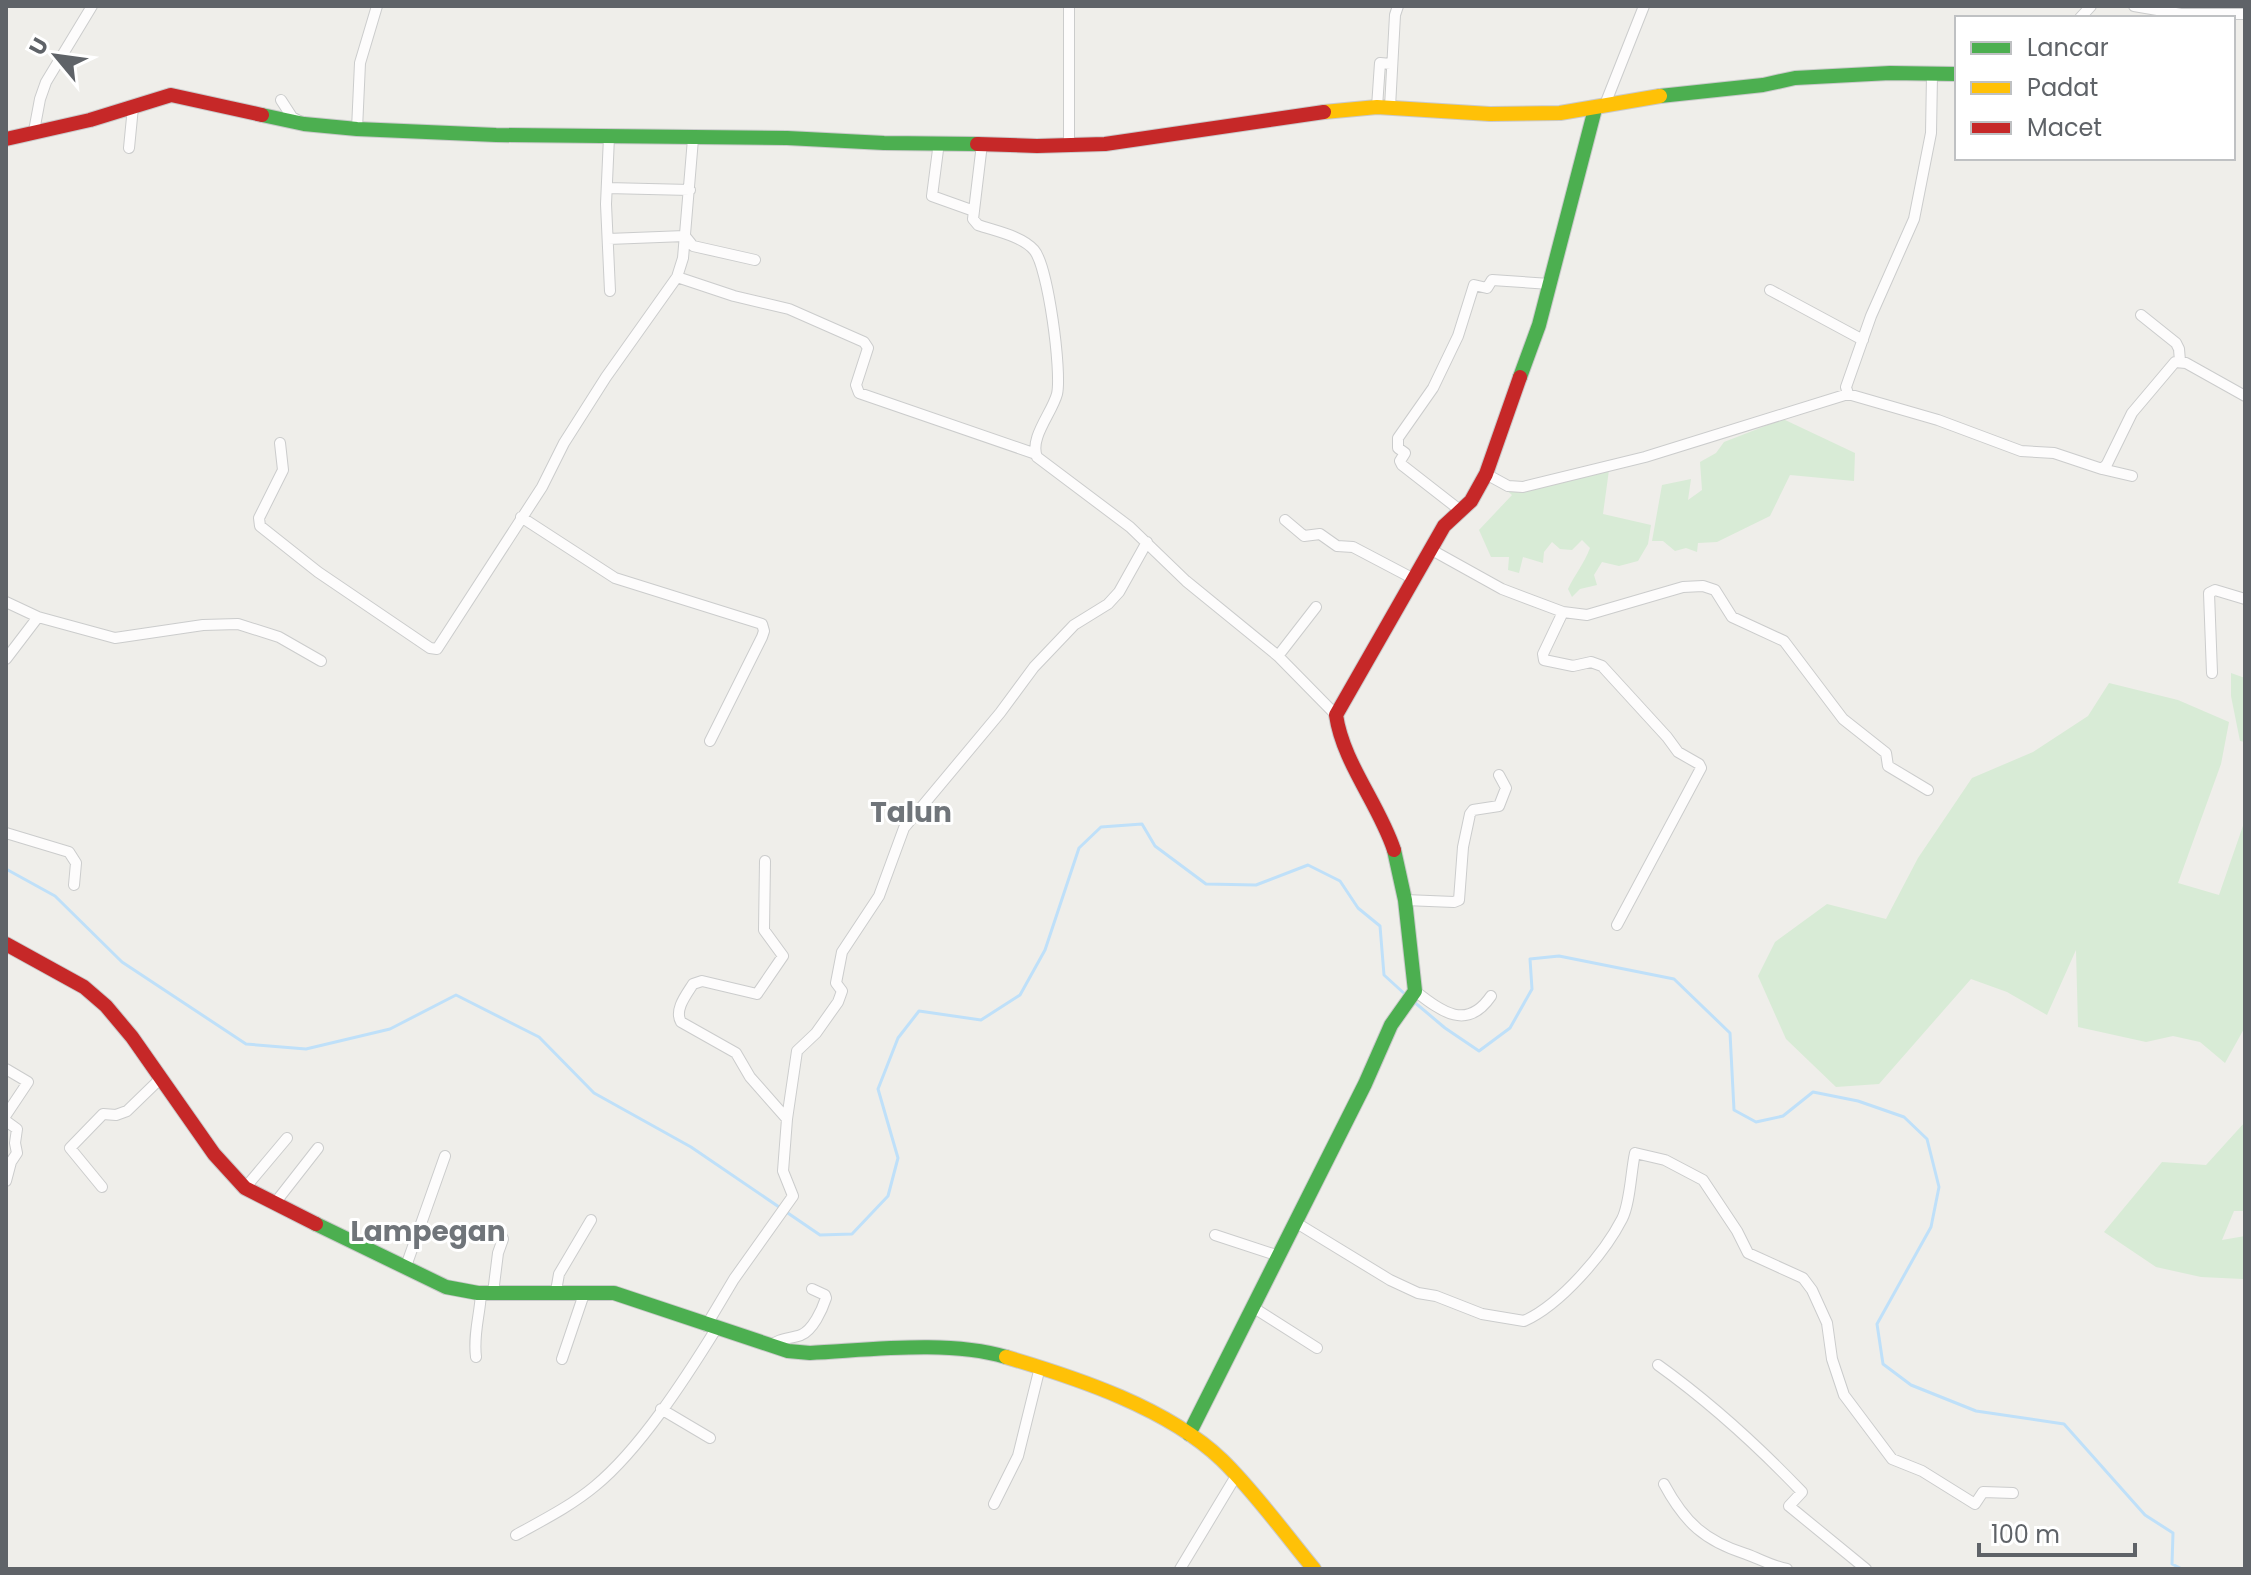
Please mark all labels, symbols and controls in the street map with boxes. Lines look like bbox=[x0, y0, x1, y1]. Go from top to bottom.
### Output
north arrow bbox=[16, 16, 96, 96]
legend bbox=[1955, 16, 2235, 160]
text: Lancar bbox=[2027, 31, 2109, 64]
text: U bbox=[22, 32, 56, 61]
text: Padat bbox=[2027, 71, 2098, 104]
text: Macet bbox=[2027, 111, 2102, 144]
district label: Talun bbox=[870, 793, 952, 832]
district label: Lampegan bbox=[350, 1212, 506, 1251]
scale bar bbox=[1979, 1507, 2135, 1557]
text: 100 m bbox=[1991, 1518, 2060, 1551]

